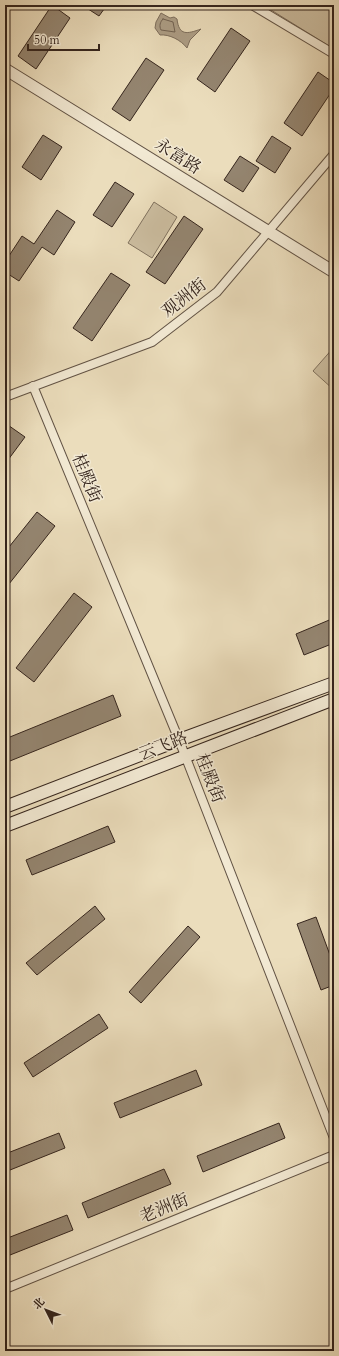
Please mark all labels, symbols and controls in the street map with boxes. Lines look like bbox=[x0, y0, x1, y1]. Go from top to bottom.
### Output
scale bar bbox=[28, 26, 99, 52]
text: 50 m bbox=[34, 32, 61, 48]
street label: 永富路 bbox=[150, 133, 206, 179]
street label: 观洲街 bbox=[157, 273, 211, 323]
street label: 桂殿街 bbox=[67, 450, 107, 506]
street label: 云飞路 bbox=[135, 726, 191, 766]
street label: 桂殿街 bbox=[190, 750, 230, 806]
street label: 老洲街 bbox=[136, 1188, 192, 1228]
north arrow bbox=[26, 1290, 66, 1330]
text: 北 bbox=[30, 1295, 48, 1313]

